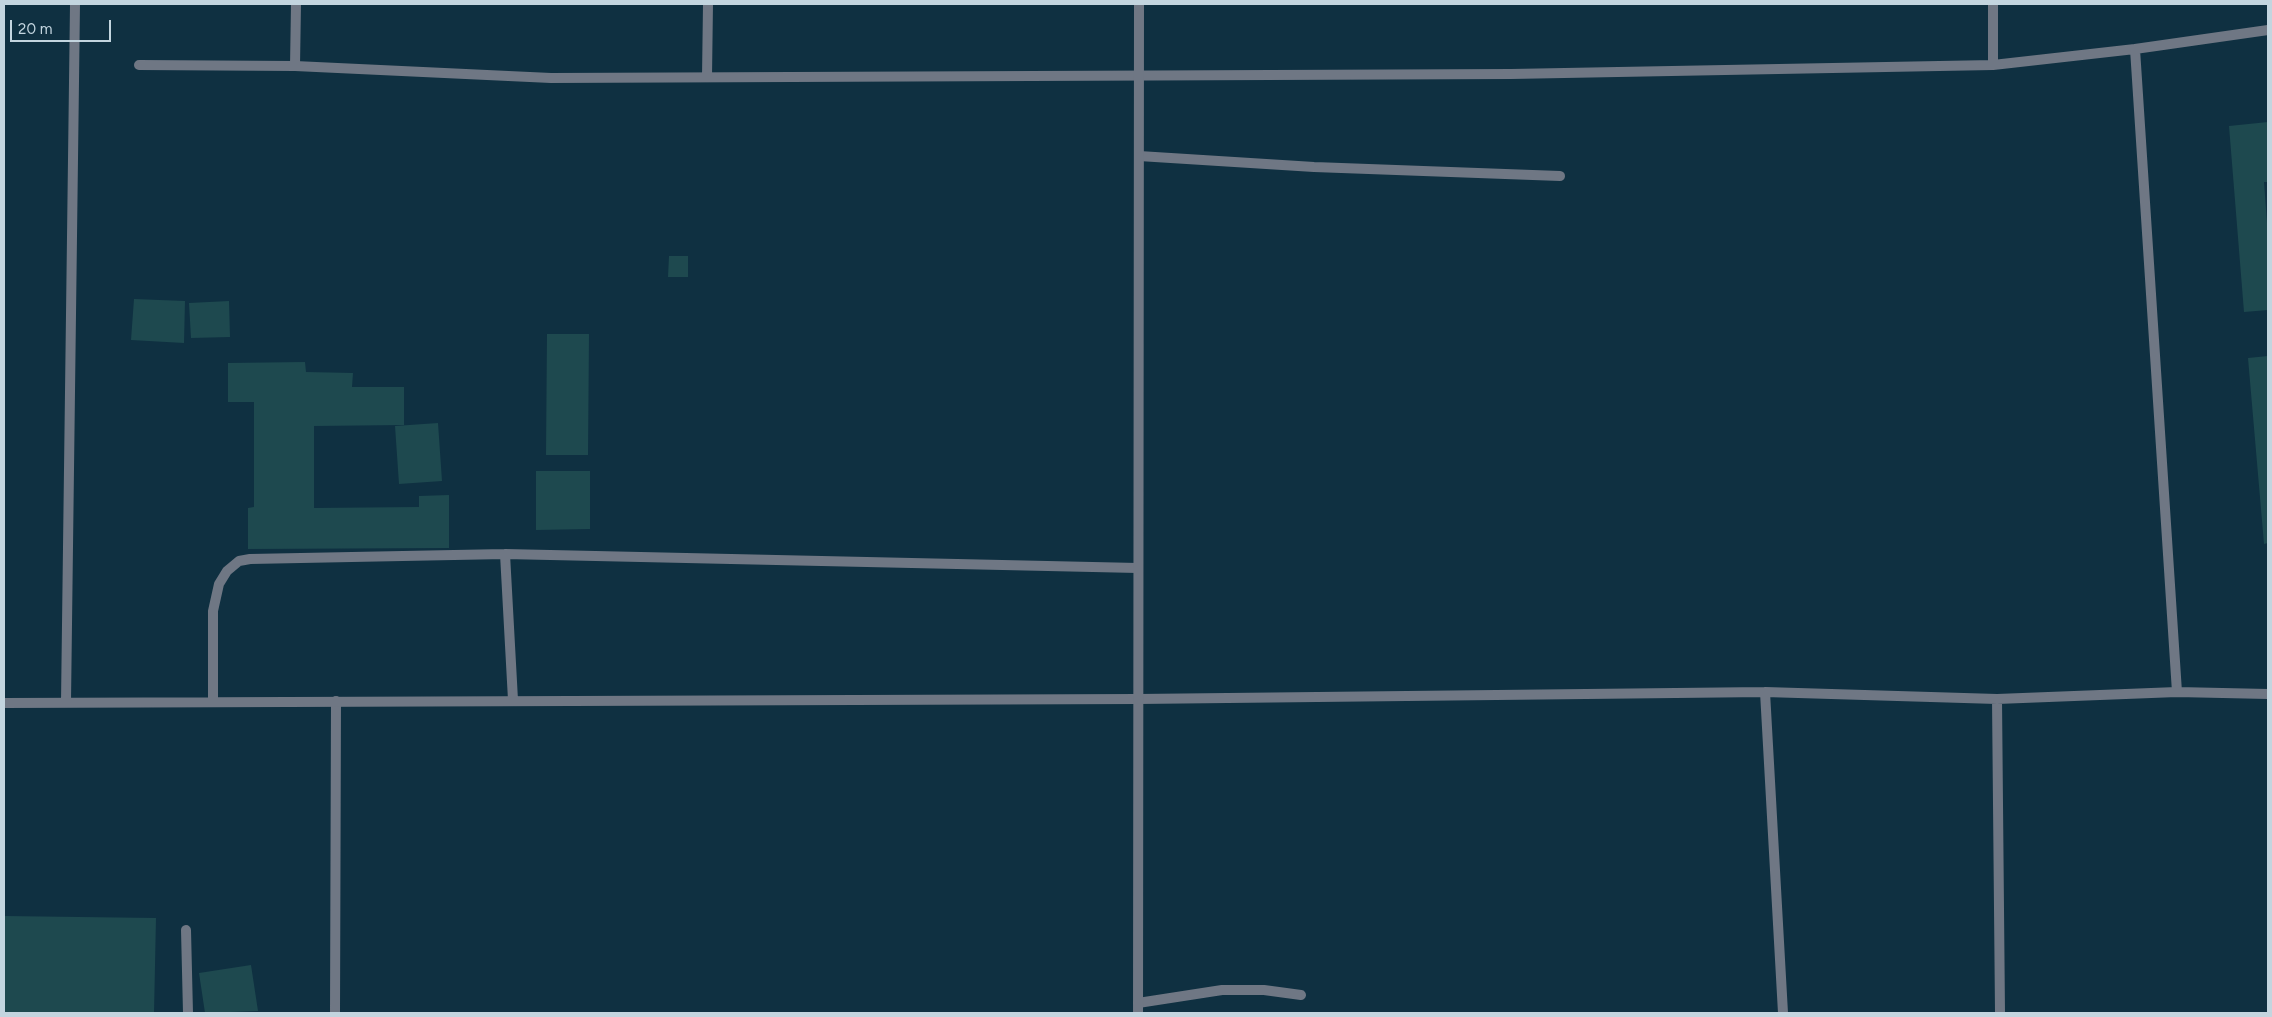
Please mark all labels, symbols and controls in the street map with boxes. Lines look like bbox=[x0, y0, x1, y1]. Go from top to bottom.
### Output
scale bar bbox=[12, 10, 114, 42]
text: 20 m bbox=[18, 20, 52, 38]

